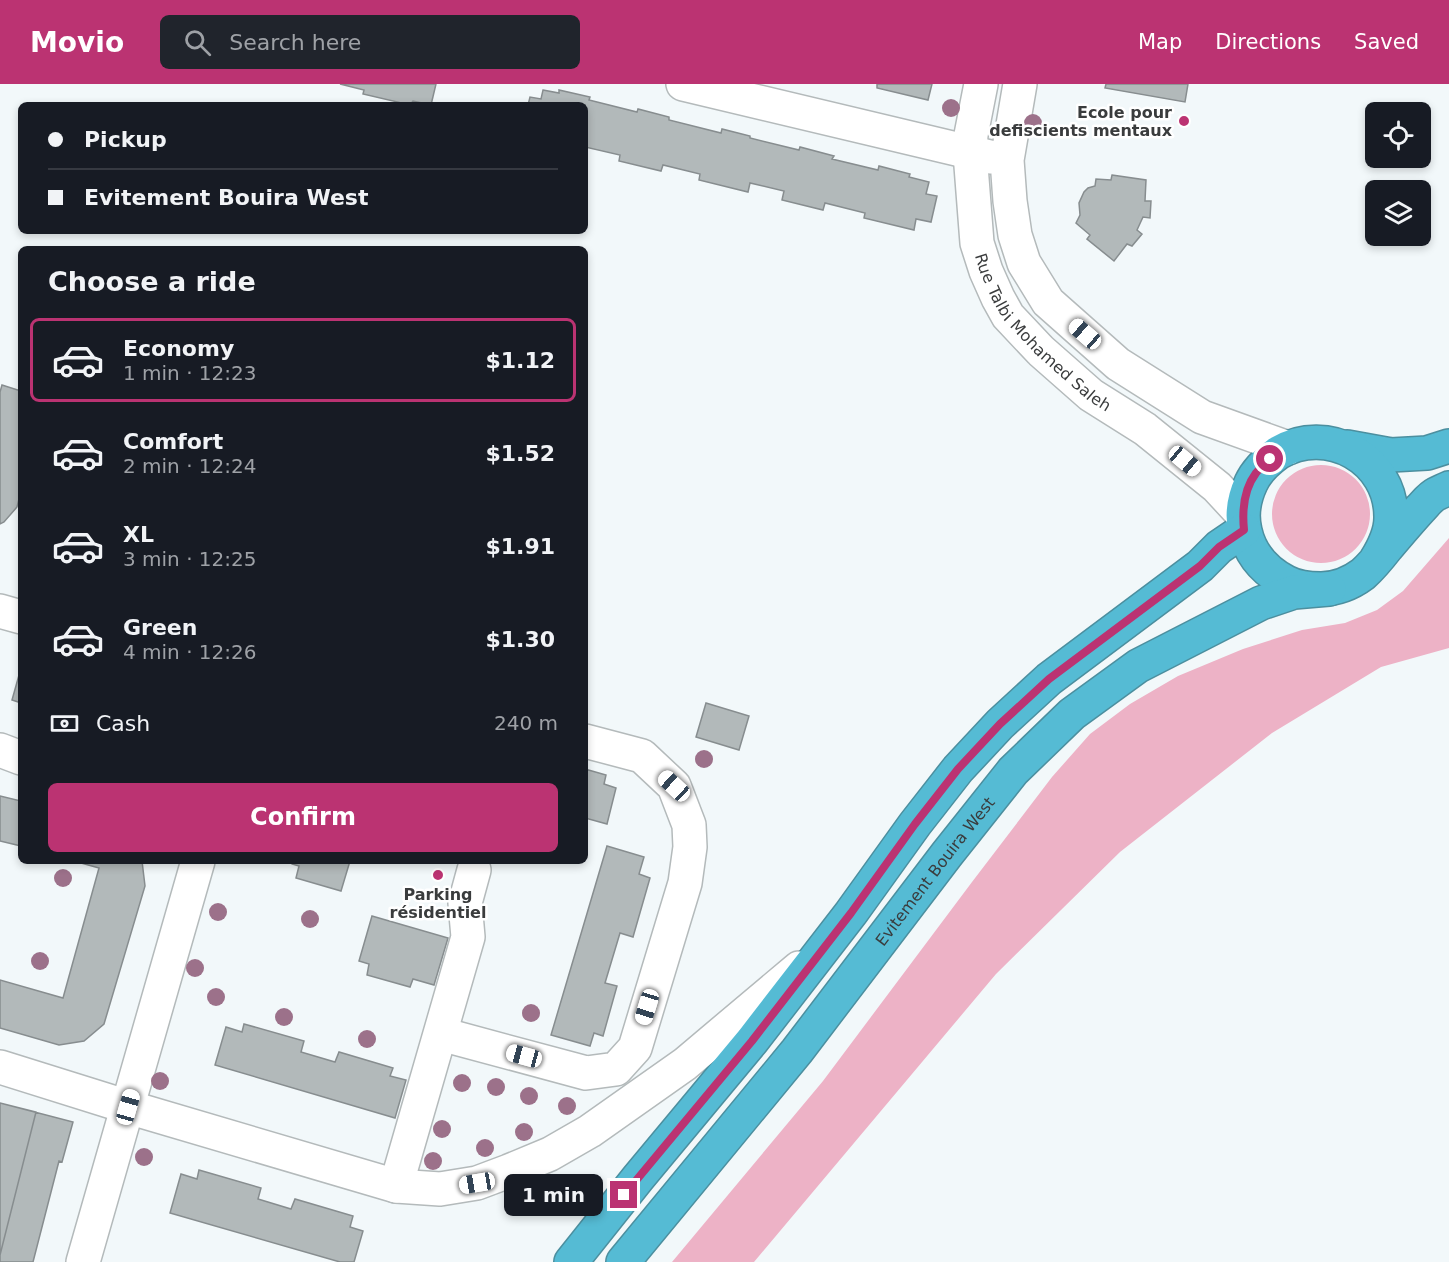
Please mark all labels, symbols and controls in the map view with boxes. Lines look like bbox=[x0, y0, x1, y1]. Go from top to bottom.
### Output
search box bbox=[160, 15, 580, 69]
text: Movio bbox=[30, 26, 124, 59]
icon: search bbox=[181, 26, 214, 59]
text: Search here bbox=[229, 30, 361, 55]
text: Map bbox=[1138, 30, 1182, 54]
text: Directions bbox=[1215, 30, 1321, 54]
text: Saved bbox=[1354, 30, 1419, 54]
map controls bbox=[1365, 102, 1431, 246]
button: locate bbox=[1365, 102, 1431, 168]
place label: Ecole pour defiscients mentaux bbox=[989, 103, 1173, 140]
marker: Ecole pour defiscients mentaux bbox=[1177, 114, 1191, 128]
text: Pickup bbox=[84, 127, 167, 152]
button: layers bbox=[1365, 180, 1431, 246]
text: Evitement Bouira West bbox=[84, 185, 369, 210]
street label: Rue Talbi Mohamed Saleh bbox=[971, 251, 1115, 415]
text: Choose a ride bbox=[48, 266, 256, 297]
car bbox=[1066, 315, 1104, 353]
icon: car bbox=[51, 333, 105, 387]
text: Economy bbox=[123, 336, 234, 361]
text: $1.12 bbox=[485, 348, 555, 373]
text: 1 min · 12:23 bbox=[123, 361, 257, 385]
icon: car bbox=[51, 426, 105, 480]
text: Comfort bbox=[123, 429, 223, 454]
text: $1.52 bbox=[485, 441, 555, 466]
car bbox=[1165, 443, 1205, 479]
route start bbox=[1256, 445, 1283, 472]
text: 2 min · 12:24 bbox=[123, 454, 257, 478]
icon: car bbox=[51, 519, 105, 573]
text: XL bbox=[123, 522, 154, 547]
text: $1.91 bbox=[485, 534, 555, 559]
text: 3 min · 12:25 bbox=[123, 547, 257, 571]
icon: car bbox=[51, 612, 105, 666]
text: Green bbox=[123, 615, 197, 640]
text: $1.30 bbox=[485, 627, 555, 652]
text: 4 min · 12:26 bbox=[123, 640, 257, 664]
icon: cash bbox=[48, 707, 81, 740]
text: Cash bbox=[96, 711, 150, 736]
text: 240 m bbox=[494, 711, 558, 735]
car bbox=[655, 767, 693, 805]
button: Confirm bbox=[48, 783, 558, 852]
street label: Evitement Bouira West bbox=[871, 793, 998, 949]
marker: Parking résidentiel bbox=[431, 868, 445, 882]
place label: Parking résidentiel bbox=[390, 885, 486, 922]
car bbox=[633, 987, 661, 1027]
car bbox=[504, 1043, 544, 1069]
car bbox=[114, 1087, 142, 1127]
car bbox=[458, 1171, 496, 1195]
callout: 1 min bbox=[504, 1174, 603, 1216]
route end bbox=[610, 1181, 637, 1208]
text: 1 min bbox=[522, 1183, 585, 1207]

